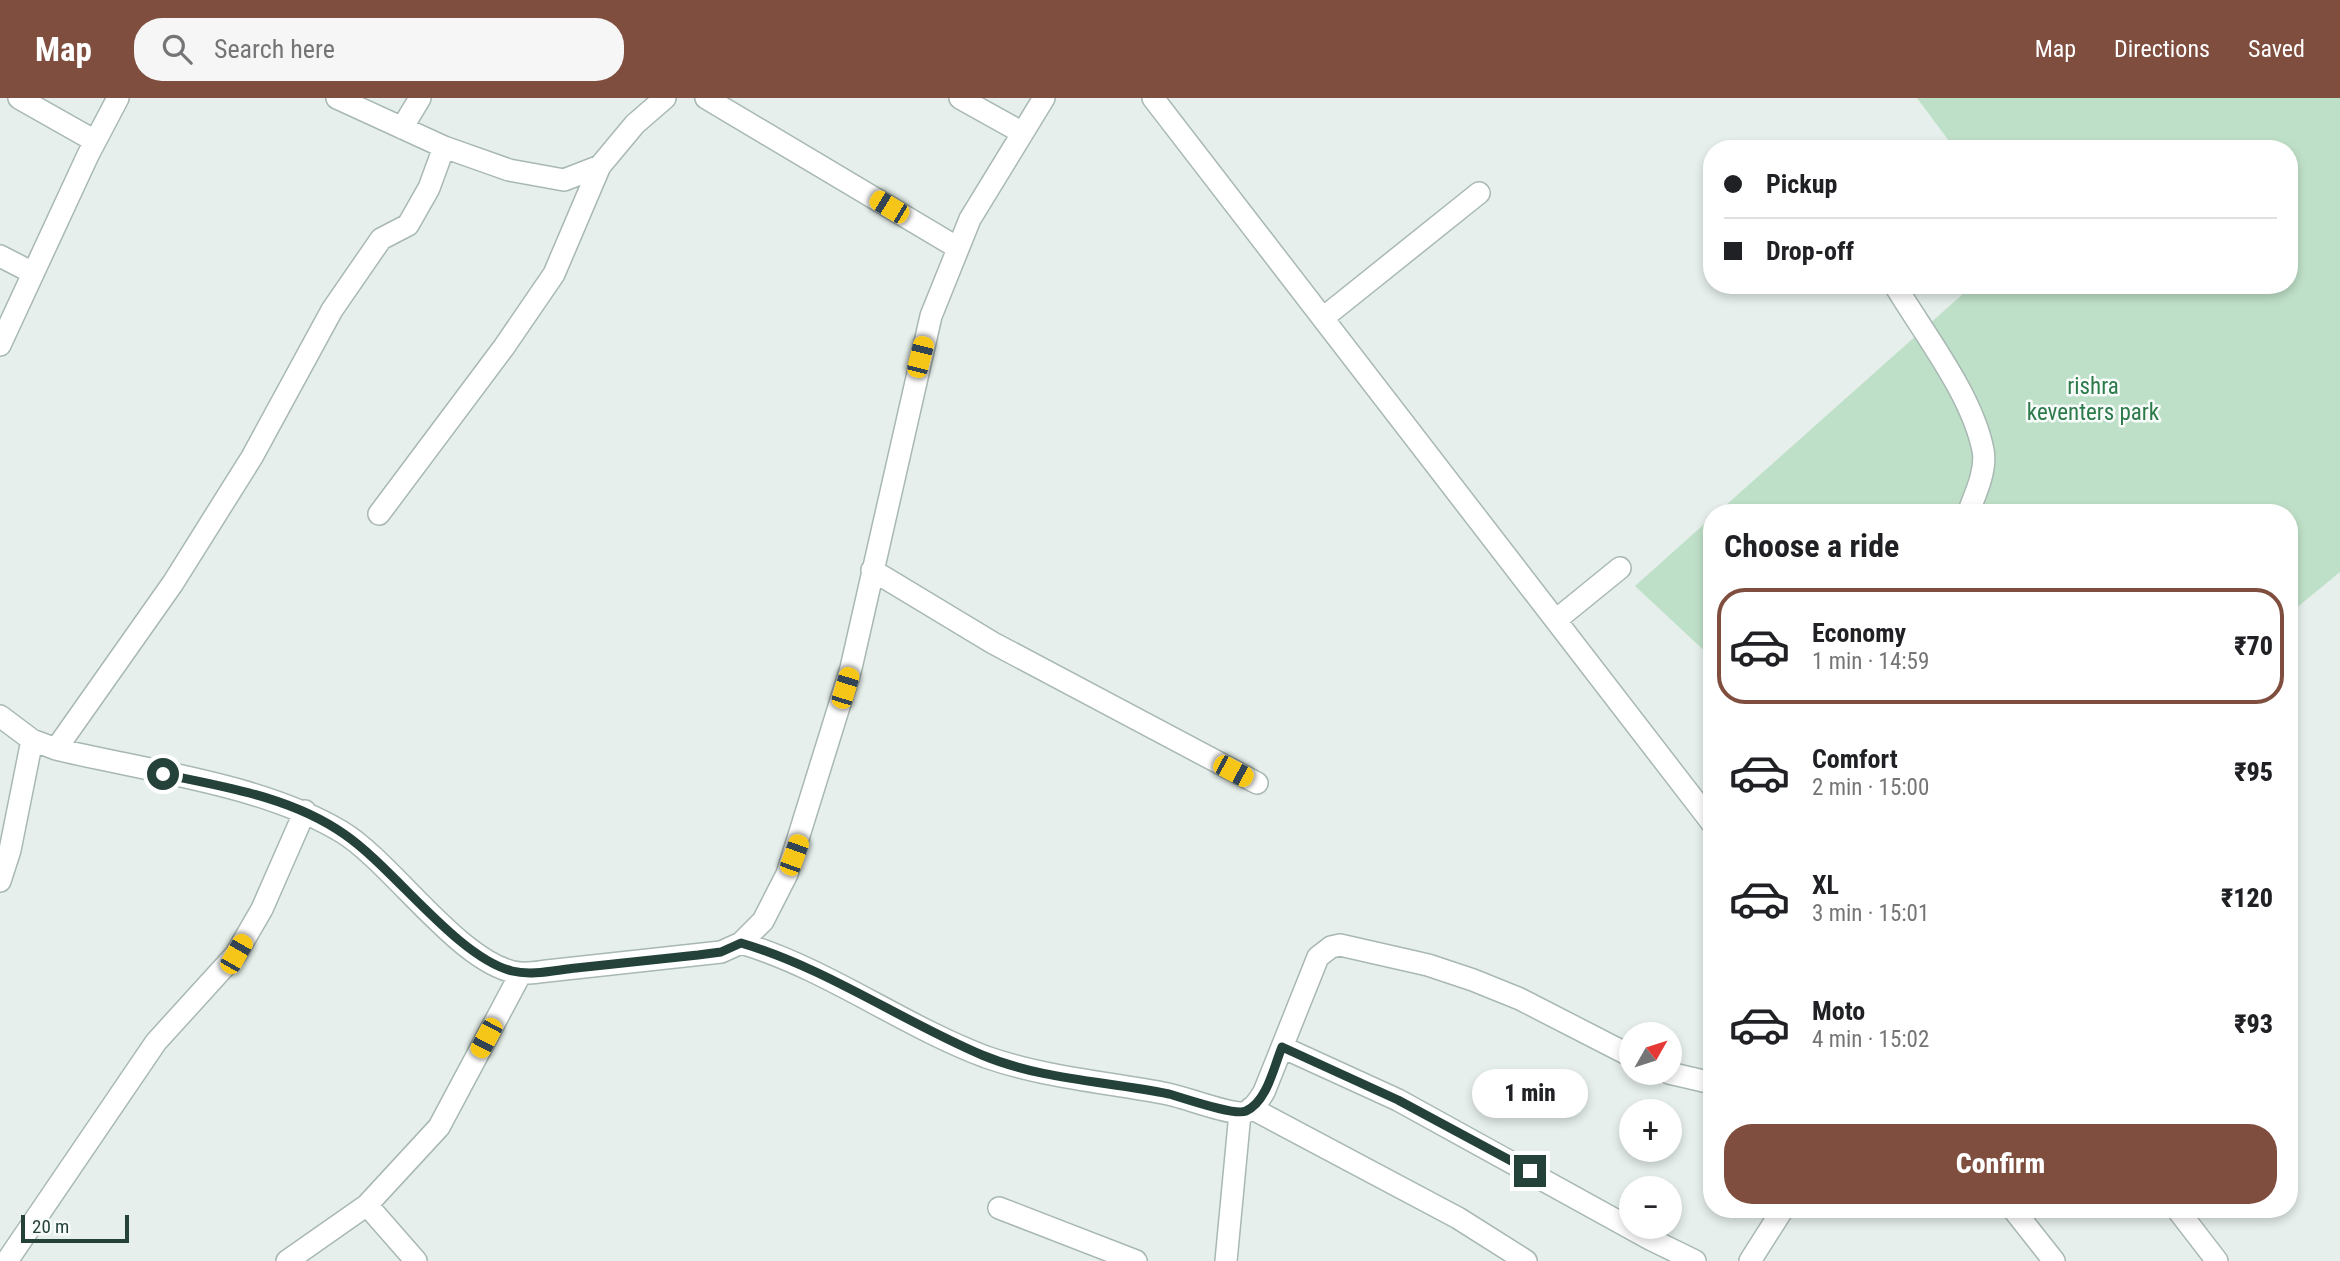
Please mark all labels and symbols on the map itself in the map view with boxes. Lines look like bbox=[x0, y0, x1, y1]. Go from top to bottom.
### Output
car bbox=[866, 187, 913, 227]
car bbox=[905, 334, 936, 380]
park label: rishra keventers park bbox=[2027, 373, 2160, 426]
car bbox=[829, 665, 862, 711]
car bbox=[1210, 752, 1257, 790]
route start bbox=[147, 758, 179, 790]
car bbox=[777, 832, 812, 878]
car bbox=[217, 931, 256, 977]
car bbox=[467, 1015, 506, 1061]
north arrow bbox=[1619, 1022, 1682, 1085]
callout: 1 min bbox=[1472, 1070, 1588, 1118]
route end bbox=[1514, 1155, 1546, 1187]
scale bar bbox=[21, 1212, 130, 1244]

